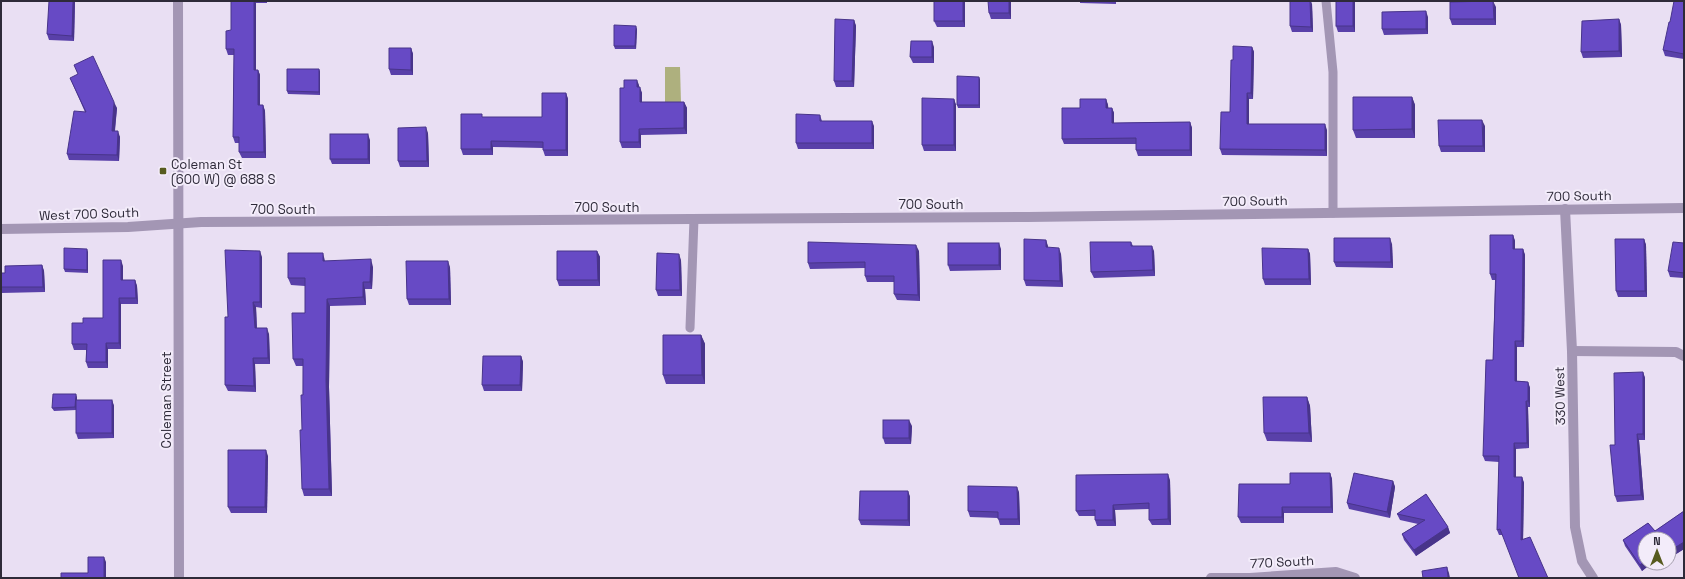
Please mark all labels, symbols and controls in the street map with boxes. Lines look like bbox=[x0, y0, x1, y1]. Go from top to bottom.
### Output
place label: Coleman St (600 W) @ 688 S bbox=[171, 156, 275, 188]
marker: Coleman St (600 W) @ 688 S bbox=[158, 166, 168, 176]
street label: 700 South bbox=[1546, 187, 1612, 205]
street label: 700 South bbox=[1222, 192, 1288, 210]
street label: 700 South bbox=[898, 196, 964, 213]
street label: 700 South bbox=[574, 199, 640, 216]
street label: 700 South bbox=[250, 201, 316, 218]
street label: West 700 South bbox=[39, 204, 139, 224]
street label: Coleman Street bbox=[158, 352, 175, 448]
street label: 330 West bbox=[1551, 366, 1569, 426]
north arrow bbox=[1637, 531, 1677, 571]
text: N bbox=[1653, 534, 1661, 548]
street label: 770 South bbox=[1250, 552, 1314, 572]

